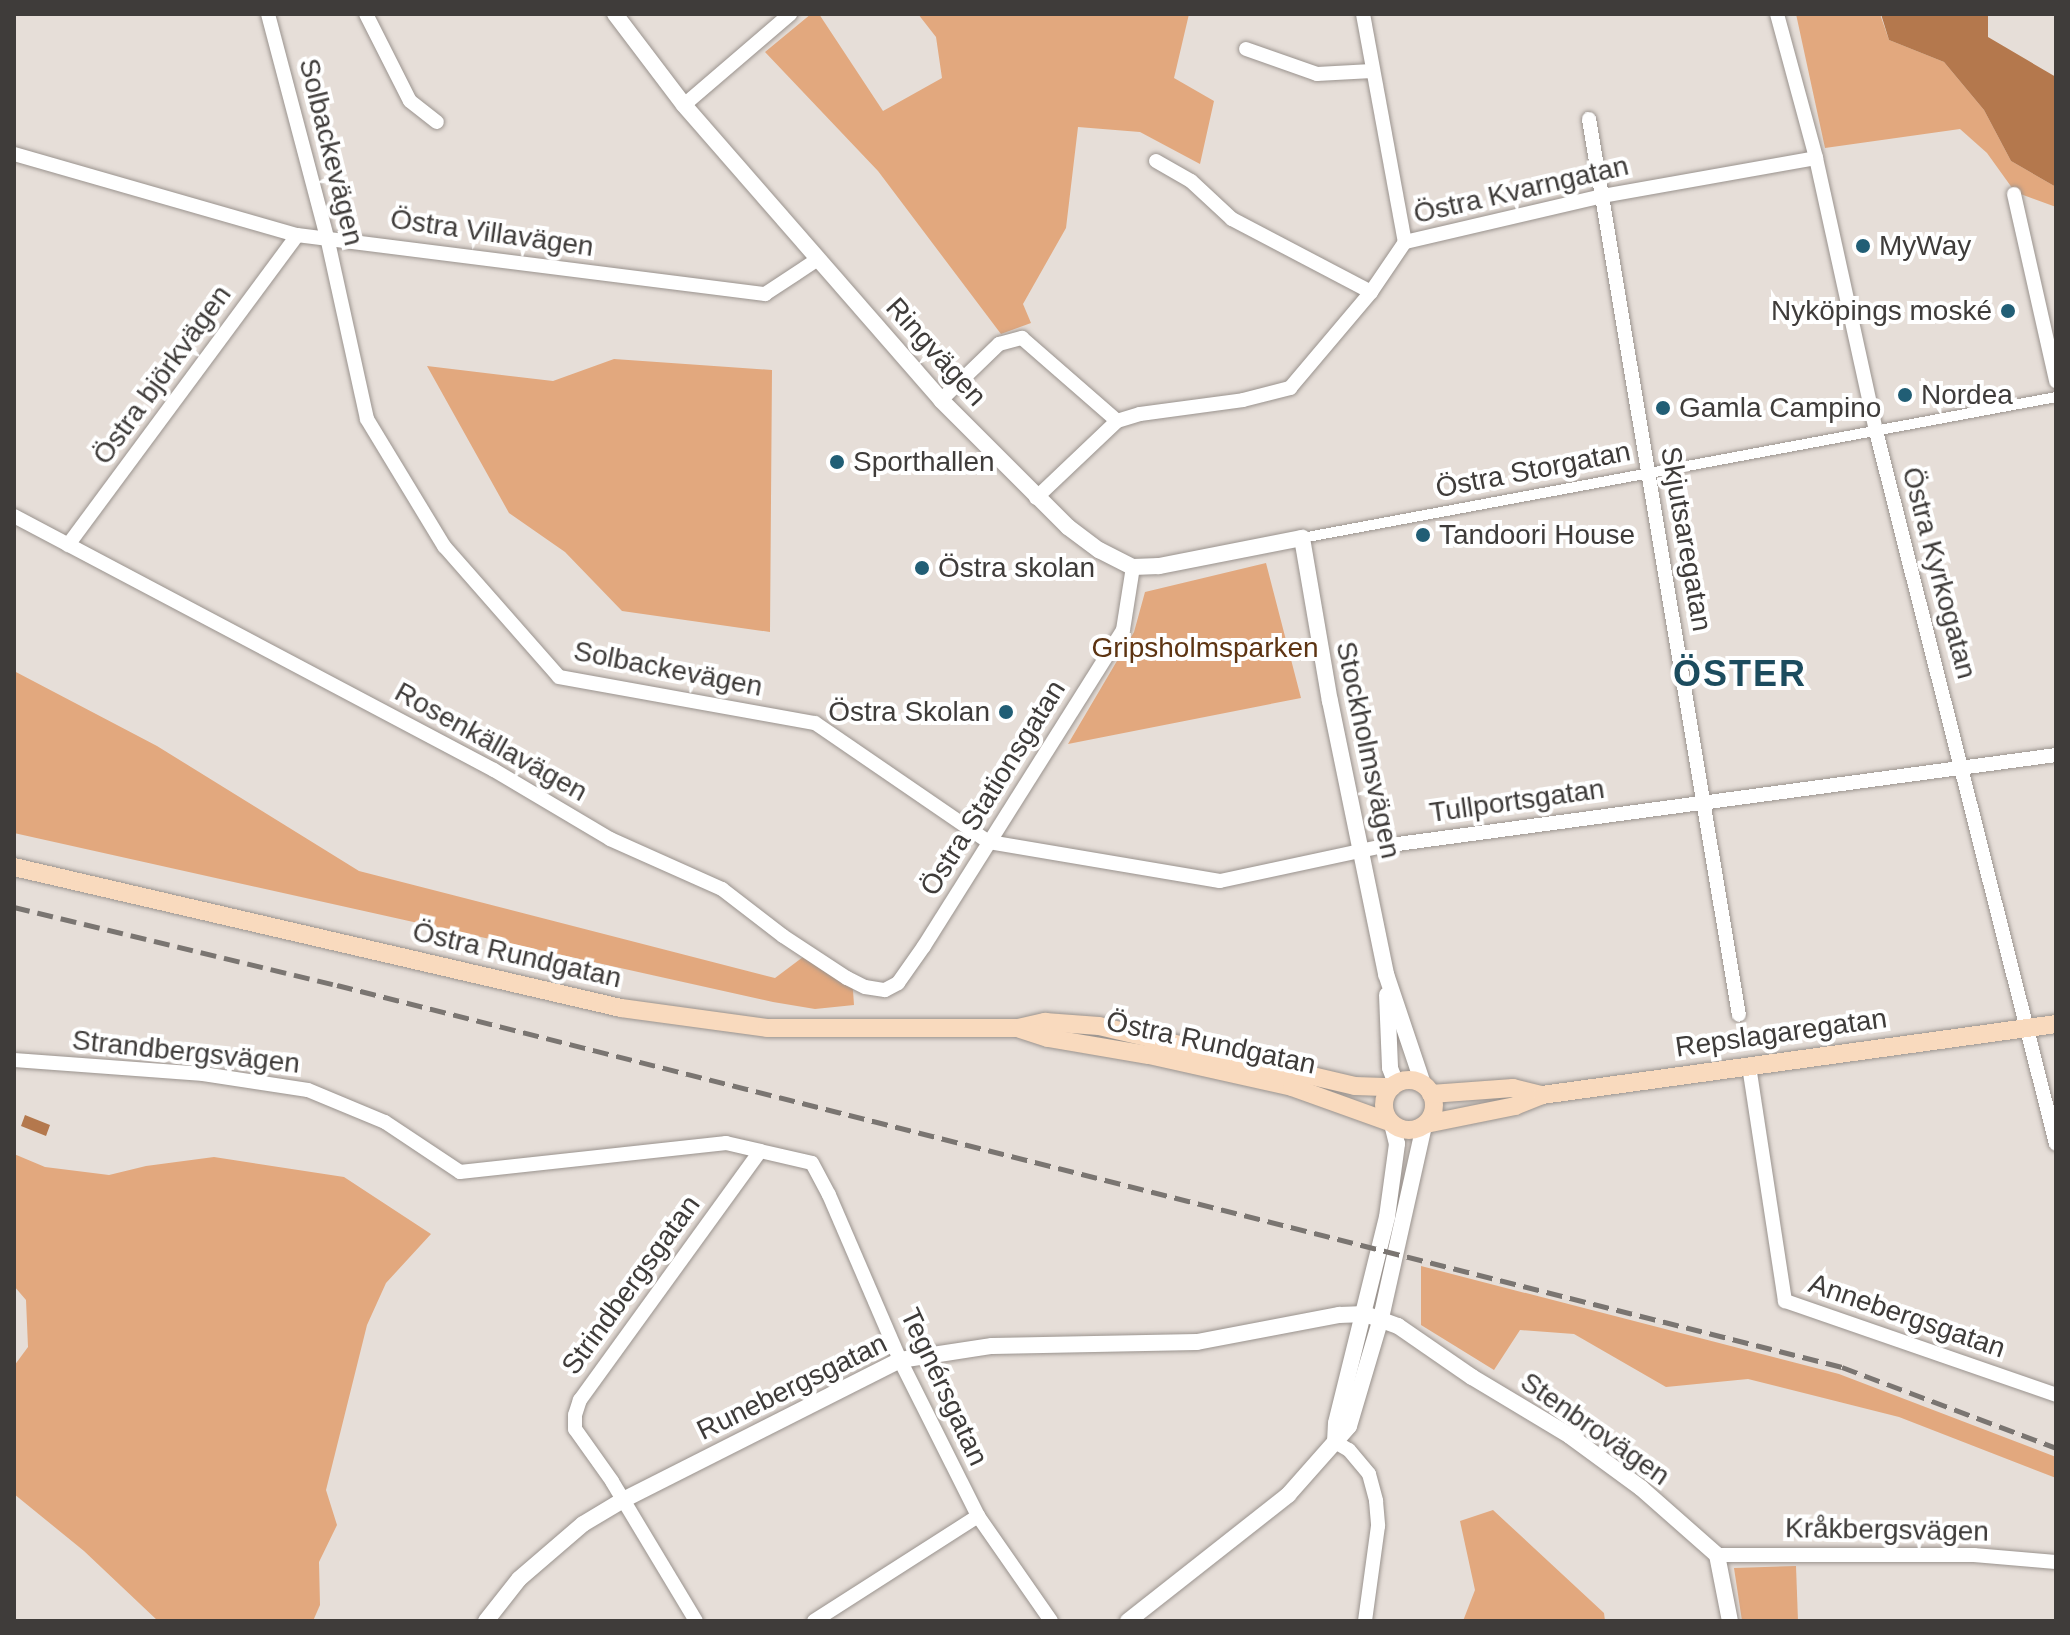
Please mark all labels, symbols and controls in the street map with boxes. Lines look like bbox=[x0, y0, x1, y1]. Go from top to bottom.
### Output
street label: Solbackevägen bbox=[292, 55, 370, 249]
street label: Östra Kvarngatan bbox=[1410, 149, 1632, 231]
street label: Östra Villavägen bbox=[388, 202, 596, 264]
place label: MyWay bbox=[1879, 229, 1971, 263]
marker: MyWay bbox=[1854, 237, 1872, 255]
street label: Östra björkvägen bbox=[86, 279, 238, 471]
street label: Ringvägen bbox=[879, 291, 993, 413]
place label: Nyköpings moské bbox=[1771, 294, 1992, 328]
marker: Nyköpings moské bbox=[1999, 302, 2017, 320]
place label: Nordea bbox=[1921, 378, 2013, 412]
marker: Nordea bbox=[1896, 386, 1914, 404]
place label: Gamla Campino bbox=[1679, 391, 1881, 425]
marker: Gamla Campino bbox=[1654, 399, 1672, 417]
street label: Östra Storgatan bbox=[1433, 435, 1633, 505]
street label: Skjutsaregatan bbox=[1653, 444, 1719, 634]
place label: Sporthallen bbox=[853, 445, 995, 479]
marker: Sporthallen bbox=[828, 453, 846, 471]
street label: Östra Kyrkogatan bbox=[1895, 463, 1983, 683]
place label: Tandoori House bbox=[1439, 518, 1635, 552]
marker: Tandoori House bbox=[1414, 526, 1432, 544]
place label: Östra skolan bbox=[938, 551, 1095, 585]
marker: Östra skolan bbox=[913, 559, 931, 577]
park label: Gripsholmsparken bbox=[1091, 631, 1319, 665]
street label: Solbackevägen bbox=[571, 634, 765, 704]
street label: Stockholmsvägen bbox=[1329, 638, 1407, 862]
district label: ÖSTER bbox=[1673, 652, 1807, 696]
street label: Östra Stationsgatan bbox=[913, 674, 1073, 902]
street label: Rosenkällavägen bbox=[389, 675, 593, 809]
place label: Östra Skolan bbox=[828, 695, 990, 729]
marker: Östra Skolan bbox=[997, 703, 1015, 721]
street label: Tullportsgatan bbox=[1427, 772, 1607, 830]
street label: Östra Rundgatan bbox=[409, 915, 625, 995]
street label: Repslagaregatan bbox=[1673, 1002, 1889, 1064]
street label: Östra Rundgatan bbox=[1103, 1004, 1319, 1082]
street label: Strandbergsvägen bbox=[70, 1023, 302, 1081]
street label: Strindbergsgatan bbox=[555, 1189, 707, 1381]
street label: Annebergsgatan bbox=[1804, 1267, 2010, 1365]
street label: Tegnérsgatan bbox=[893, 1303, 995, 1471]
street label: Runebergsgatan bbox=[692, 1327, 892, 1447]
street label: Stenbrovägen bbox=[1514, 1365, 1676, 1493]
street label: Kråkbergsvägen bbox=[1785, 1511, 1989, 1549]

